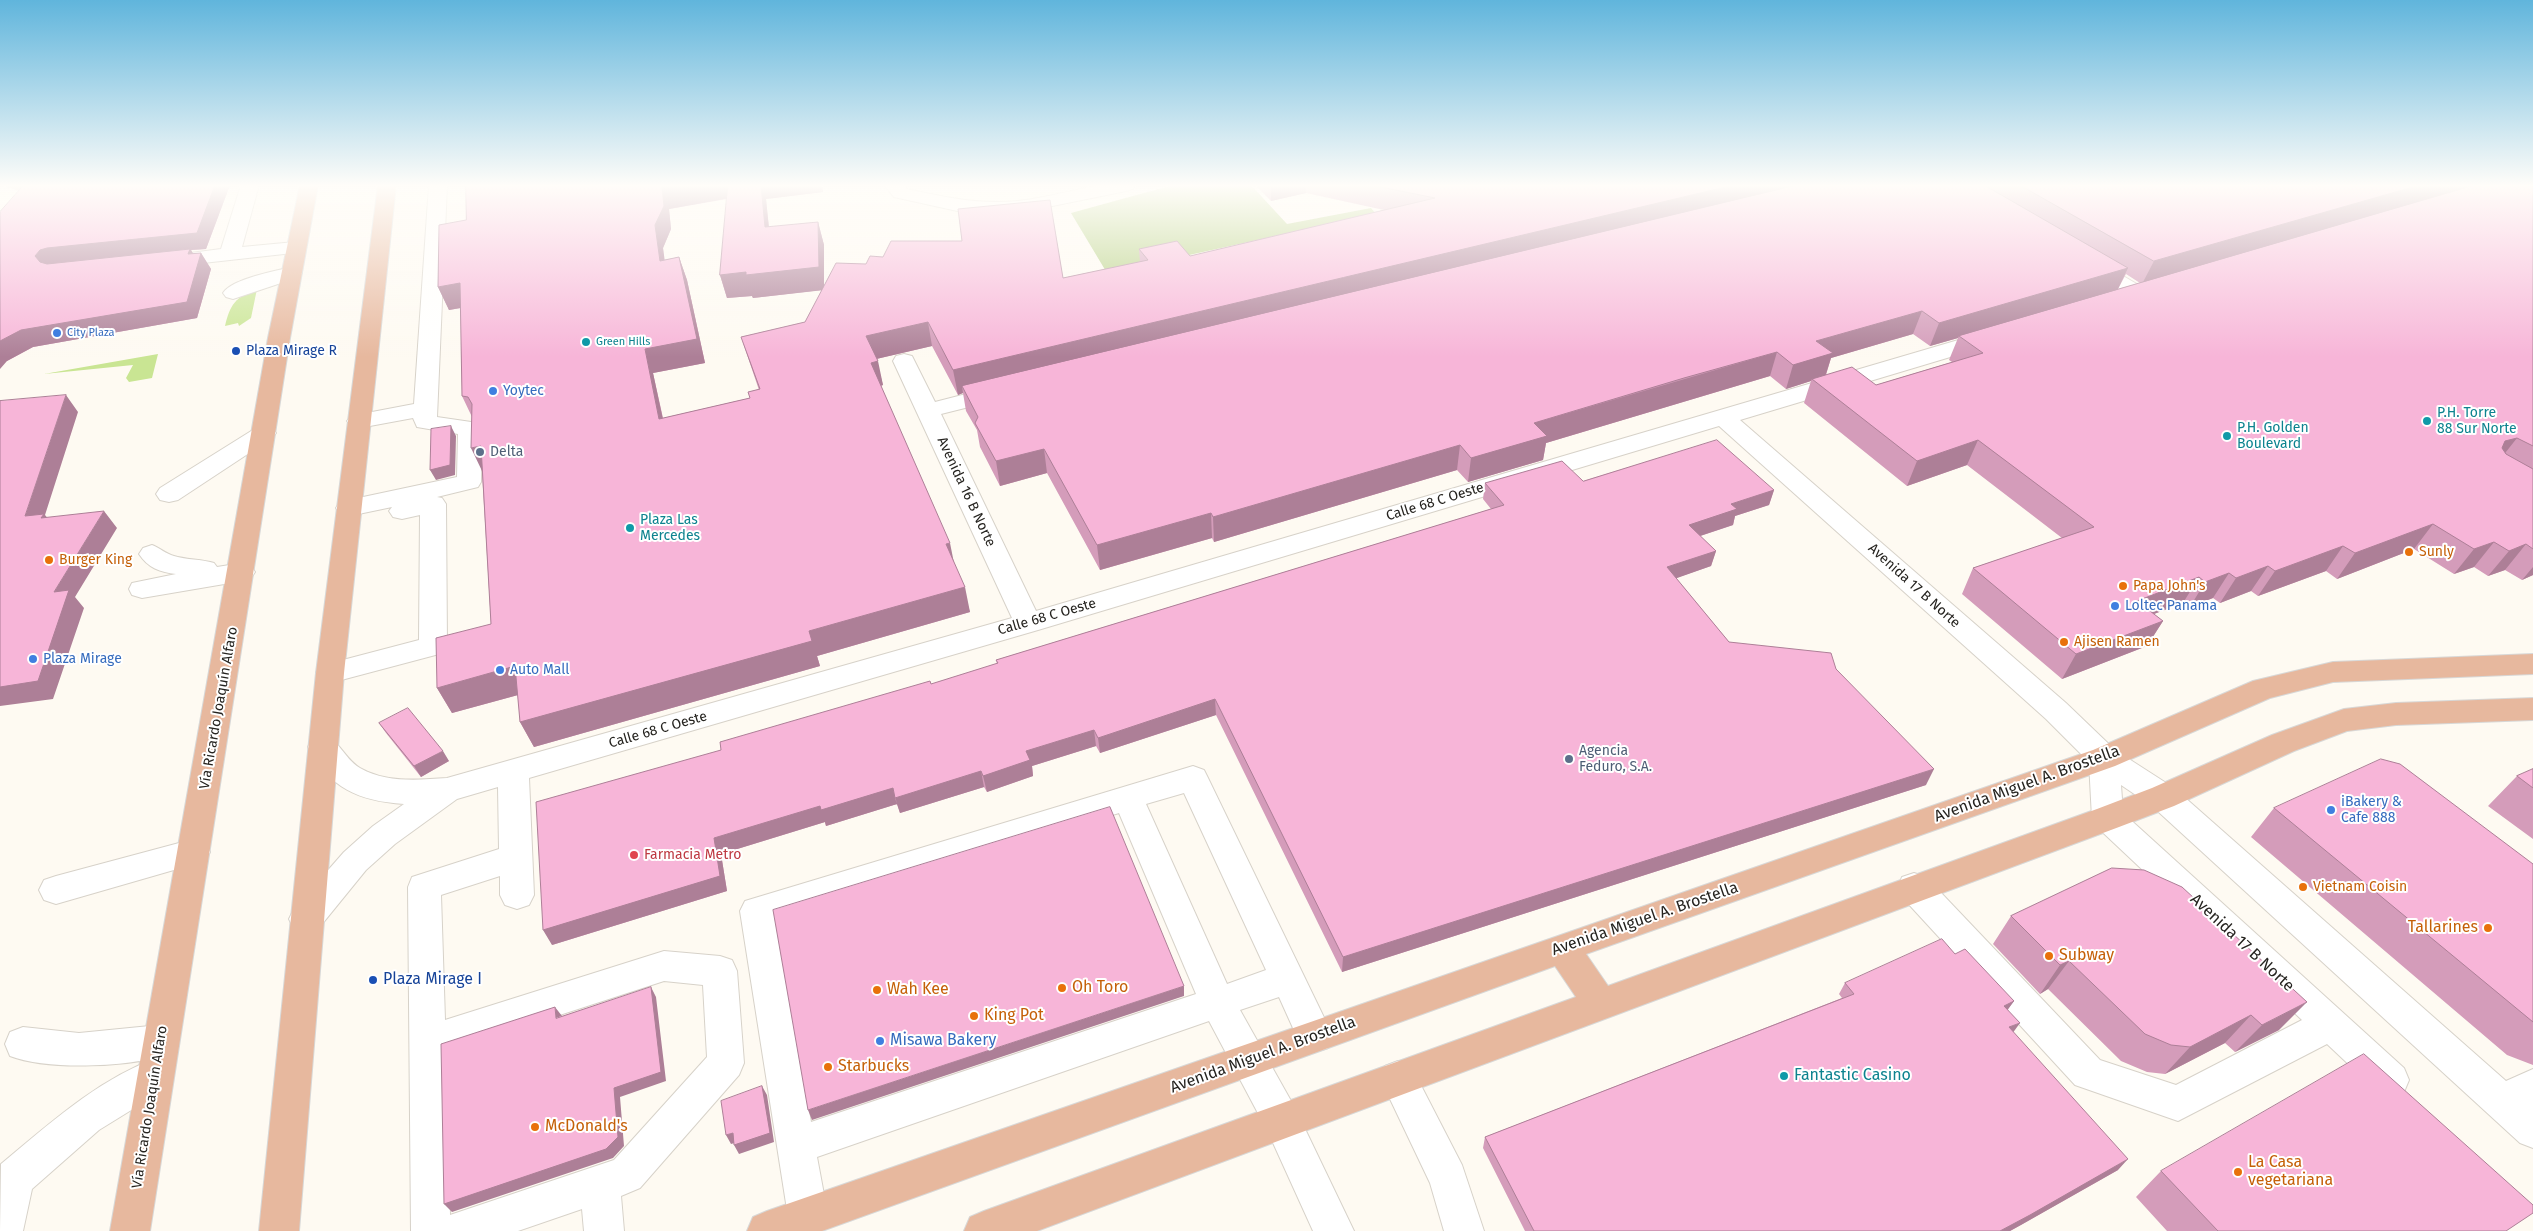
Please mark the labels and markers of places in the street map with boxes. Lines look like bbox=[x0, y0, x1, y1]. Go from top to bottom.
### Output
place label: City Plaza bbox=[67, 326, 115, 340]
marker: City Plaza bbox=[51, 327, 63, 339]
place label: Green Hills bbox=[596, 335, 650, 349]
marker: Green Hills bbox=[580, 336, 592, 348]
place label: Plaza Mirage R bbox=[246, 343, 337, 359]
marker: Plaza Mirage R bbox=[230, 345, 242, 357]
place label: Yoytec bbox=[503, 383, 544, 399]
marker: Yoytec bbox=[487, 385, 499, 397]
place label: P.H. Torre 88 Sur Norte bbox=[2437, 405, 2517, 438]
marker: P.H. Torre 88 Sur Norte bbox=[2421, 415, 2433, 427]
place label: P.H. Golden Boulevard bbox=[2237, 420, 2309, 452]
marker: P.H. Golden Boulevard bbox=[2221, 430, 2233, 442]
place label: Delta bbox=[490, 444, 523, 460]
marker: Delta bbox=[474, 446, 486, 458]
place label: Plaza Las Mercedes bbox=[640, 512, 700, 544]
marker: Plaza Las Mercedes bbox=[624, 522, 636, 534]
place label: Sunly bbox=[2419, 544, 2454, 560]
marker: Sunly bbox=[2403, 546, 2415, 558]
place label: Burger King bbox=[59, 552, 132, 568]
marker: Burger King bbox=[43, 554, 55, 566]
place label: Papa John's bbox=[2133, 578, 2206, 594]
marker: Papa John's bbox=[2117, 580, 2129, 592]
place label: Loltec Panama bbox=[2125, 598, 2217, 614]
marker: Loltec Panama bbox=[2109, 600, 2121, 612]
place label: Ajisen Ramen bbox=[2074, 634, 2160, 650]
marker: Ajisen Ramen bbox=[2058, 636, 2070, 648]
place label: Plaza Mirage bbox=[43, 651, 122, 667]
marker: Plaza Mirage bbox=[27, 653, 39, 665]
place label: Auto Mall bbox=[510, 662, 569, 678]
marker: Auto Mall bbox=[494, 664, 506, 676]
place label: Agencia Feduro, S.A. bbox=[1579, 743, 1652, 776]
marker: Agencia Feduro, S.A. bbox=[1563, 753, 1575, 765]
place label: iBakery & Cafe 888 bbox=[2341, 794, 2402, 826]
marker: iBakery & Cafe 888 bbox=[2325, 804, 2337, 816]
place label: Farmacia Metro bbox=[644, 847, 741, 863]
marker: Farmacia Metro bbox=[628, 849, 640, 861]
place label: Vietnam Coisin bbox=[2313, 879, 2407, 895]
marker: Vietnam Coisin bbox=[2297, 881, 2309, 893]
place label: Tallarines bbox=[2408, 918, 2478, 938]
marker: Tallarines bbox=[2482, 922, 2494, 934]
place label: Subway bbox=[2059, 946, 2114, 966]
marker: Subway bbox=[2043, 950, 2055, 962]
place label: Plaza Mirage I bbox=[383, 970, 482, 990]
marker: Plaza Mirage I bbox=[367, 974, 379, 986]
place label: Oh Toro bbox=[1072, 978, 1128, 998]
place label: Wah Kee bbox=[887, 980, 949, 1000]
marker: Oh Toro bbox=[1056, 982, 1068, 994]
marker: Wah Kee bbox=[871, 984, 883, 996]
place label: King Pot bbox=[984, 1006, 1044, 1026]
marker: King Pot bbox=[968, 1010, 980, 1022]
place label: Misawa Bakery bbox=[890, 1031, 996, 1051]
marker: Misawa Bakery bbox=[874, 1035, 886, 1047]
place label: Starbucks bbox=[838, 1057, 909, 1077]
marker: Starbucks bbox=[822, 1061, 834, 1073]
place label: Fantastic Casino bbox=[1794, 1066, 1911, 1086]
marker: Fantastic Casino bbox=[1778, 1070, 1790, 1082]
place label: McDonald's bbox=[545, 1117, 628, 1137]
marker: McDonald's bbox=[529, 1121, 541, 1133]
place label: La Casa vegetariana bbox=[2248, 1153, 2333, 1191]
marker: La Casa vegetariana bbox=[2232, 1166, 2244, 1178]

